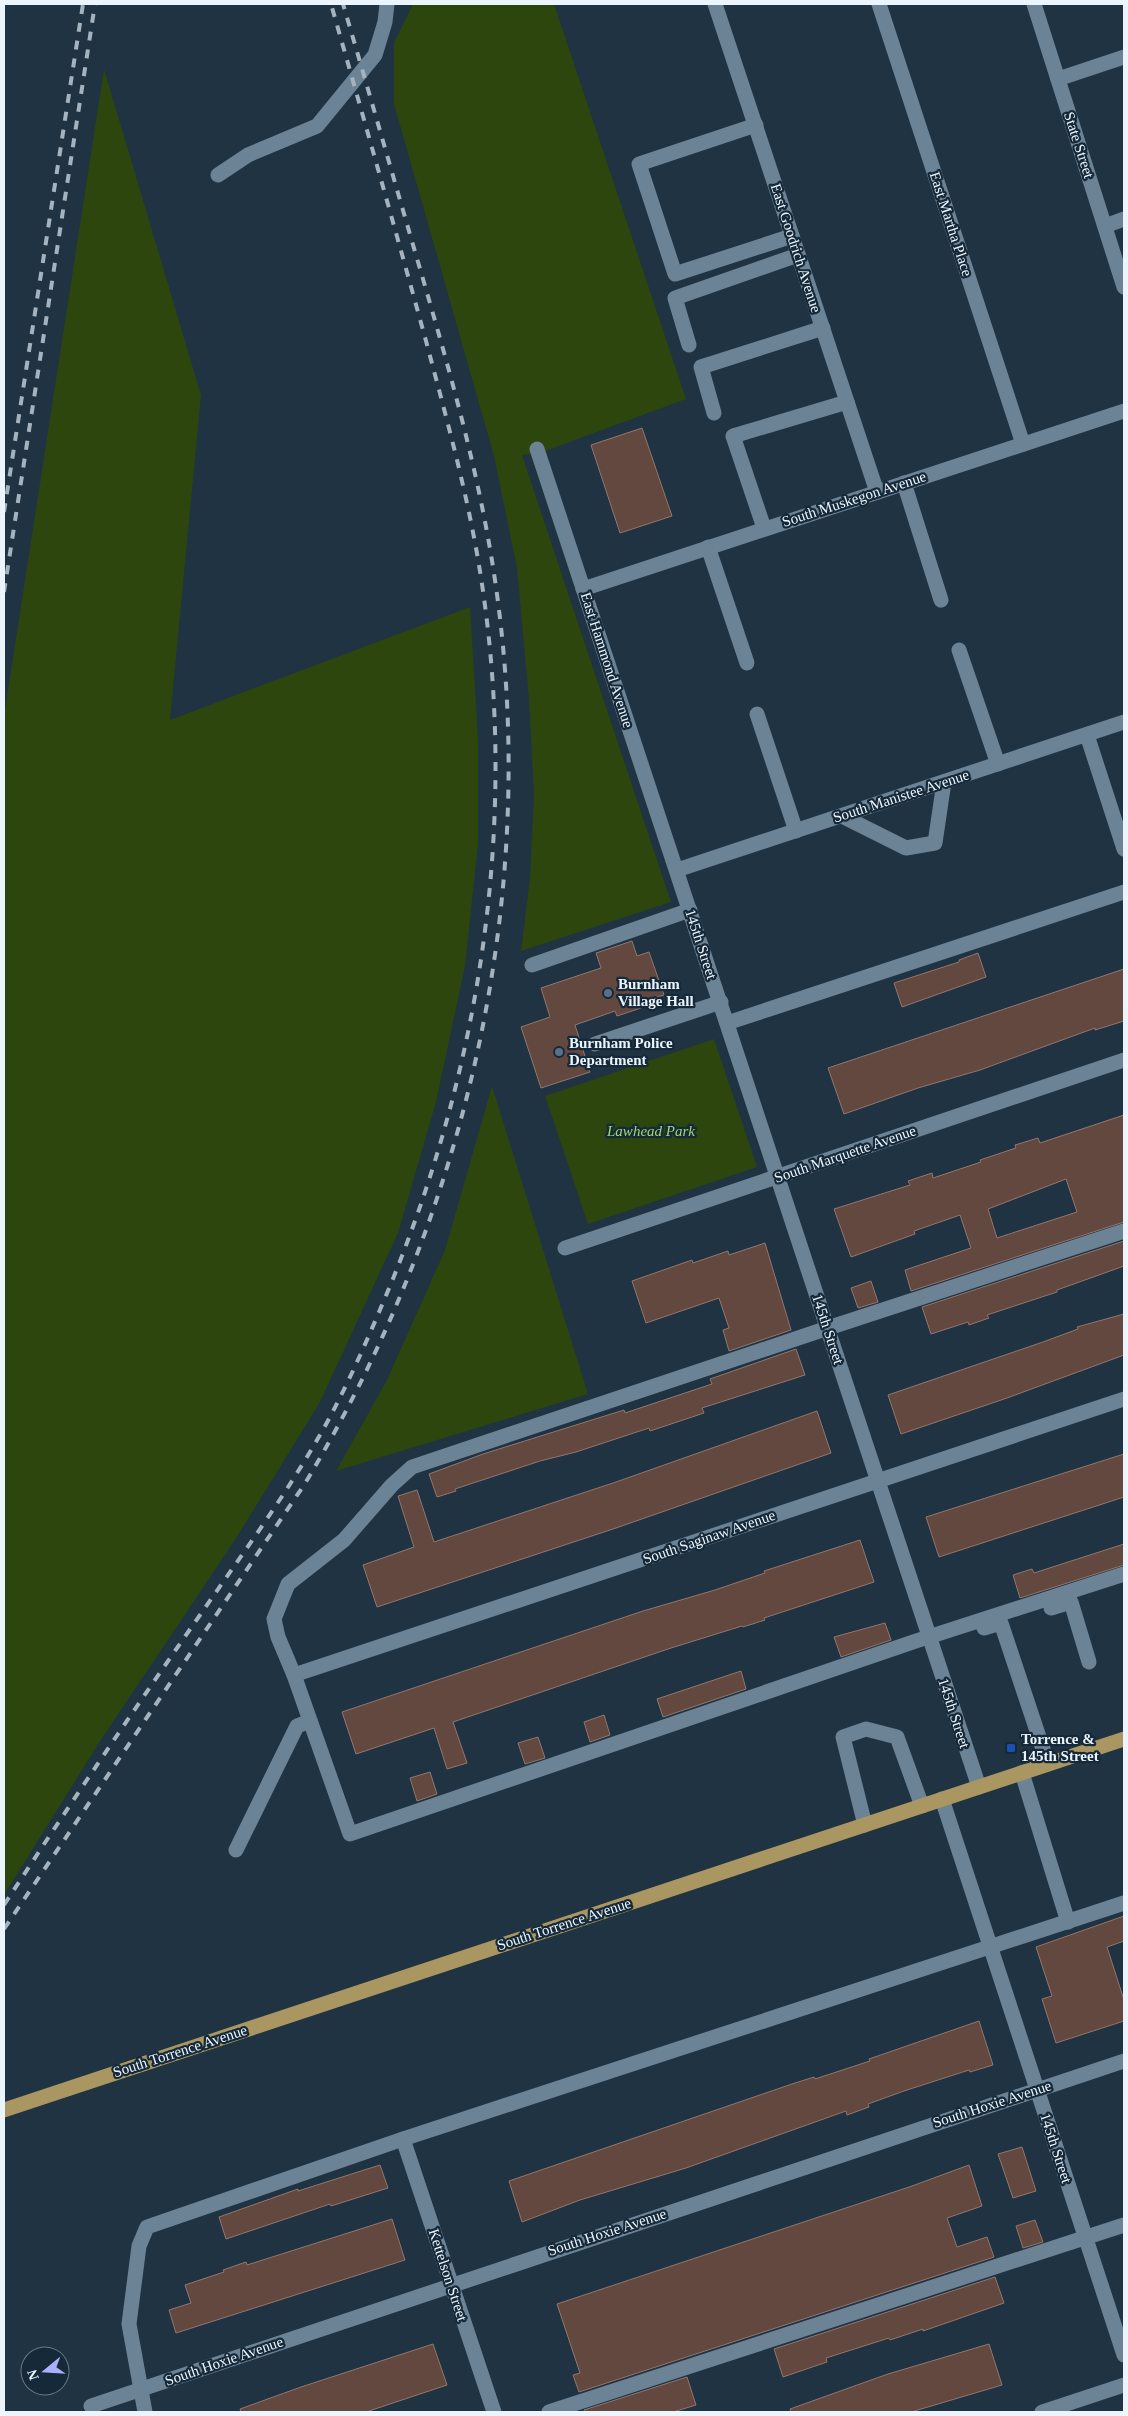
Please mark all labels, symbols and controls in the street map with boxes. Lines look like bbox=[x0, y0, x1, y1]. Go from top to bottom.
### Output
street label: State Street bbox=[1061, 110, 1097, 181]
street label: East Martha Place bbox=[927, 170, 976, 279]
street label: East Goodrich Avenue bbox=[768, 181, 825, 315]
street label: South Muskegon Avenue bbox=[780, 468, 928, 530]
street label: East Hammond Avenue bbox=[578, 590, 637, 730]
street label: South Manistee Avenue bbox=[831, 766, 971, 826]
street label: 145th Street bbox=[682, 907, 720, 982]
place label: Burnham Village Hall bbox=[618, 976, 694, 1009]
marker: Burnham Village Hall bbox=[602, 987, 614, 999]
place label: Burnham Police Department bbox=[569, 1035, 673, 1068]
marker: Burnham Police Department bbox=[553, 1046, 565, 1058]
street label: South Marquette Avenue bbox=[772, 1122, 918, 1186]
park label: Lawhead Park bbox=[606, 1123, 695, 1139]
street label: 145th Street bbox=[809, 1292, 847, 1367]
street label: South Saginaw Avenue bbox=[641, 1507, 778, 1567]
street label: 145th Street bbox=[935, 1676, 973, 1751]
place label: Torrence & 145th Street bbox=[1021, 1731, 1099, 1764]
marker: Torrence & 145th Street bbox=[1005, 1742, 1017, 1754]
street label: South Torrence Avenue bbox=[495, 1895, 633, 1953]
street label: South Torrence Avenue bbox=[111, 2022, 249, 2080]
street label: South Hoxie Avenue bbox=[931, 2077, 1054, 2131]
street label: 145th Street bbox=[1037, 2111, 1075, 2186]
street label: South Hoxie Avenue bbox=[546, 2205, 669, 2259]
street label: Kettelson Street bbox=[426, 2227, 471, 2324]
street label: South Hoxie Avenue bbox=[163, 2333, 285, 2389]
north arrow bbox=[20, 2346, 70, 2396]
text: N bbox=[24, 2368, 42, 2382]

